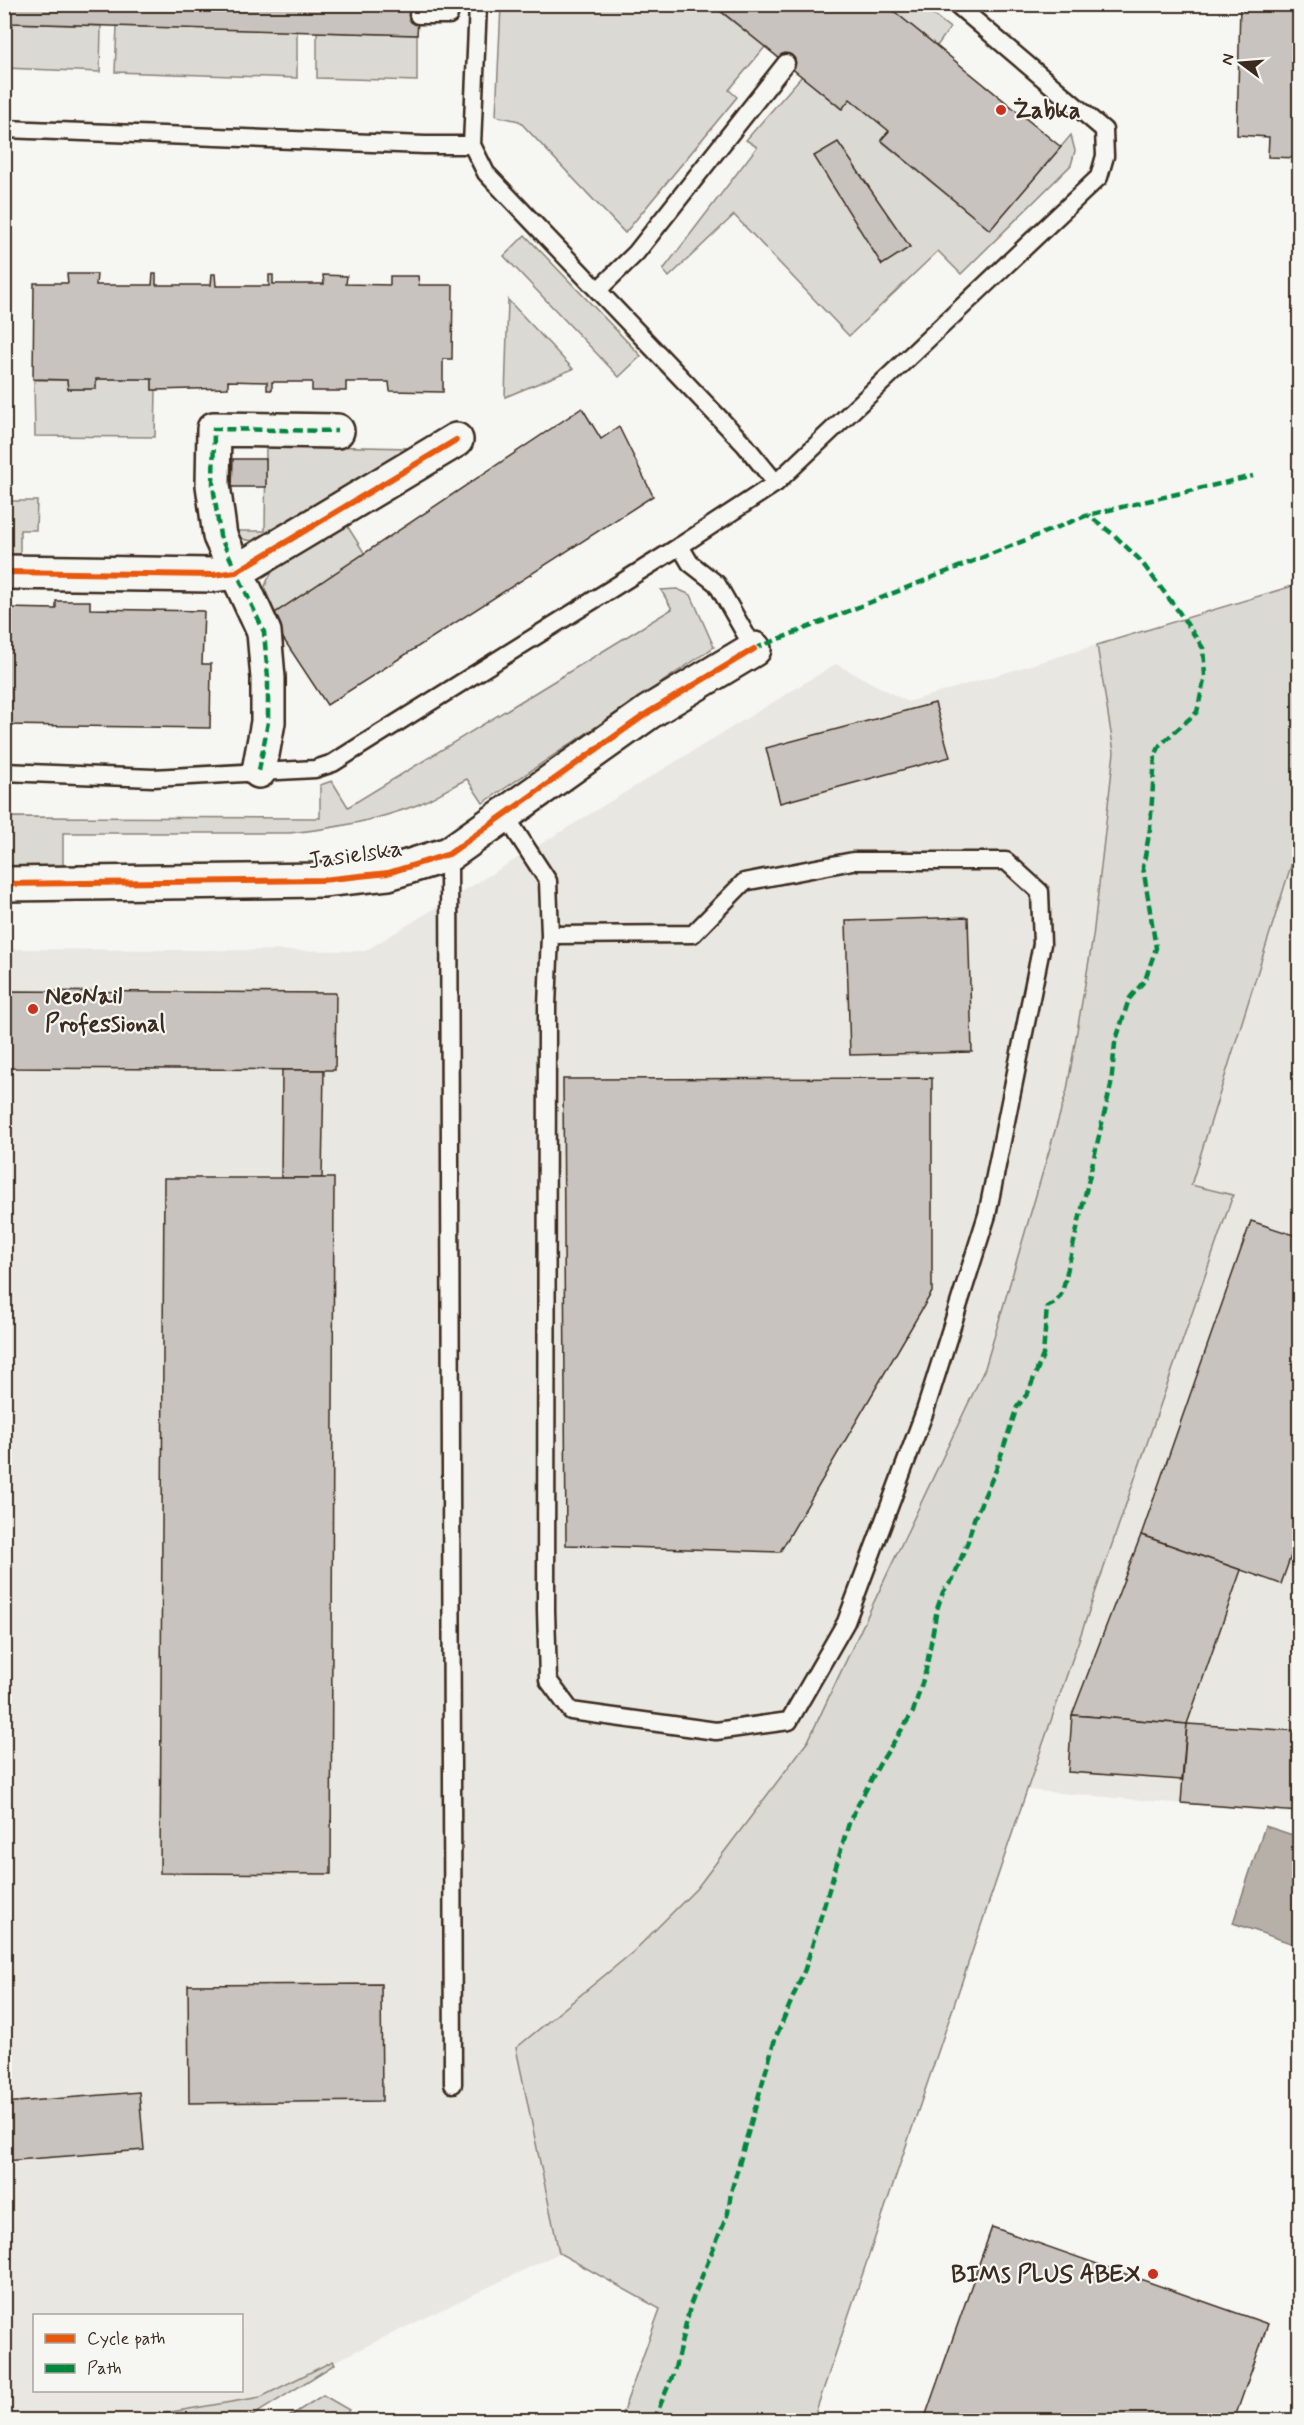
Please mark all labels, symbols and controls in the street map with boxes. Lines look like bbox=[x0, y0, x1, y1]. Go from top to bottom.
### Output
north arrow bbox=[1211, 33, 1271, 93]
text: N bbox=[1216, 51, 1240, 67]
place label: Żabka bbox=[1013, 96, 1081, 127]
marker: Żabka bbox=[994, 103, 1008, 117]
street label: Jasielska bbox=[306, 834, 404, 877]
place label: NeoNail Professional bbox=[45, 981, 166, 1040]
marker: NeoNail Professional bbox=[26, 1002, 40, 1016]
place label: BIMs PLUS ABEX bbox=[951, 2260, 1141, 2291]
marker: BIMs PLUS ABEX bbox=[1146, 2267, 1160, 2281]
legend bbox=[33, 2314, 243, 2392]
text: Cycle path bbox=[87, 2327, 165, 2351]
text: Path bbox=[87, 2357, 122, 2381]

